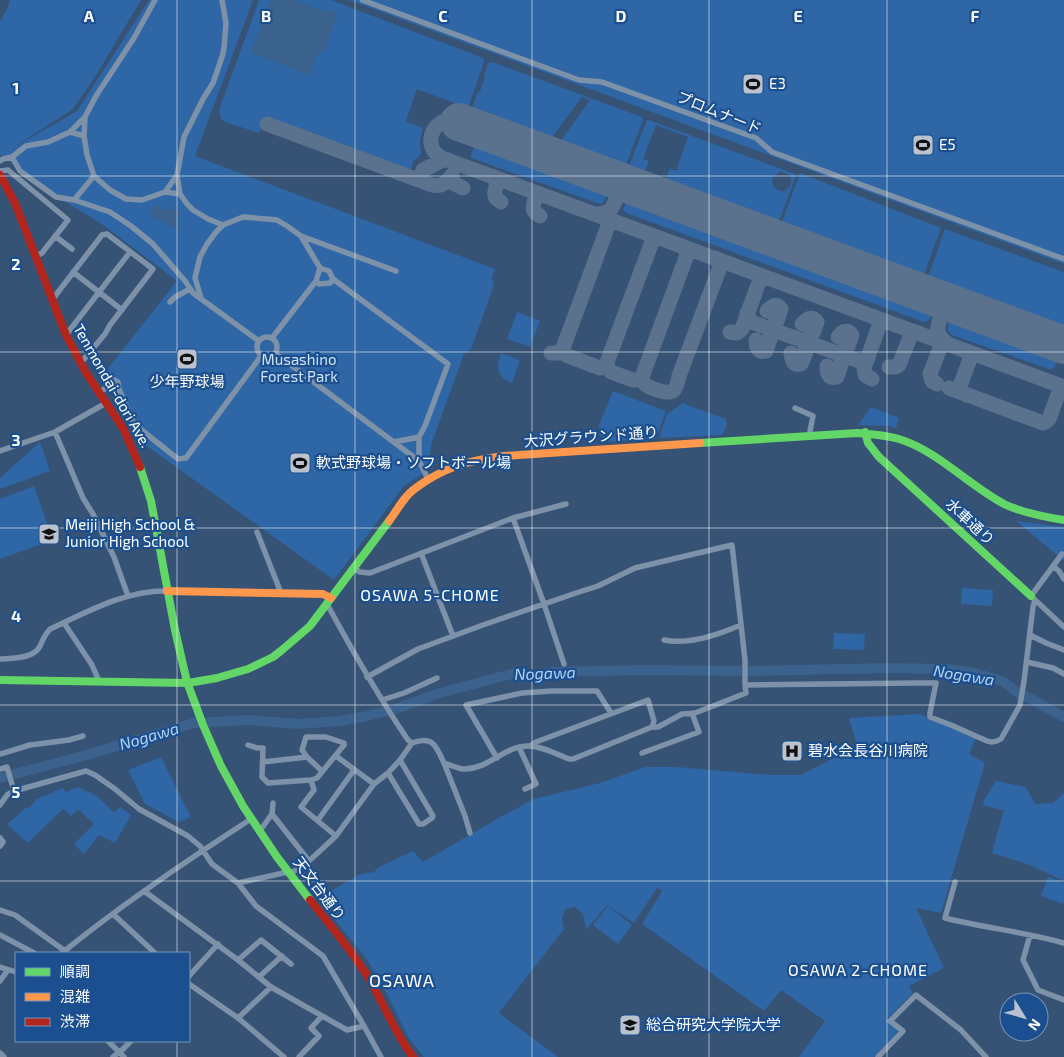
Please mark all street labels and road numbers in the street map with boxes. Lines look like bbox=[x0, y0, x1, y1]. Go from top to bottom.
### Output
street label: プロムナード bbox=[674, 87, 764, 137]
street label: Tenmondai-dori Ave. bbox=[70, 321, 156, 450]
street label: 大沢グラウンド通り bbox=[523, 422, 659, 450]
street label: 水車通り bbox=[943, 494, 999, 548]
street label: 天文台通り bbox=[290, 853, 350, 924]

